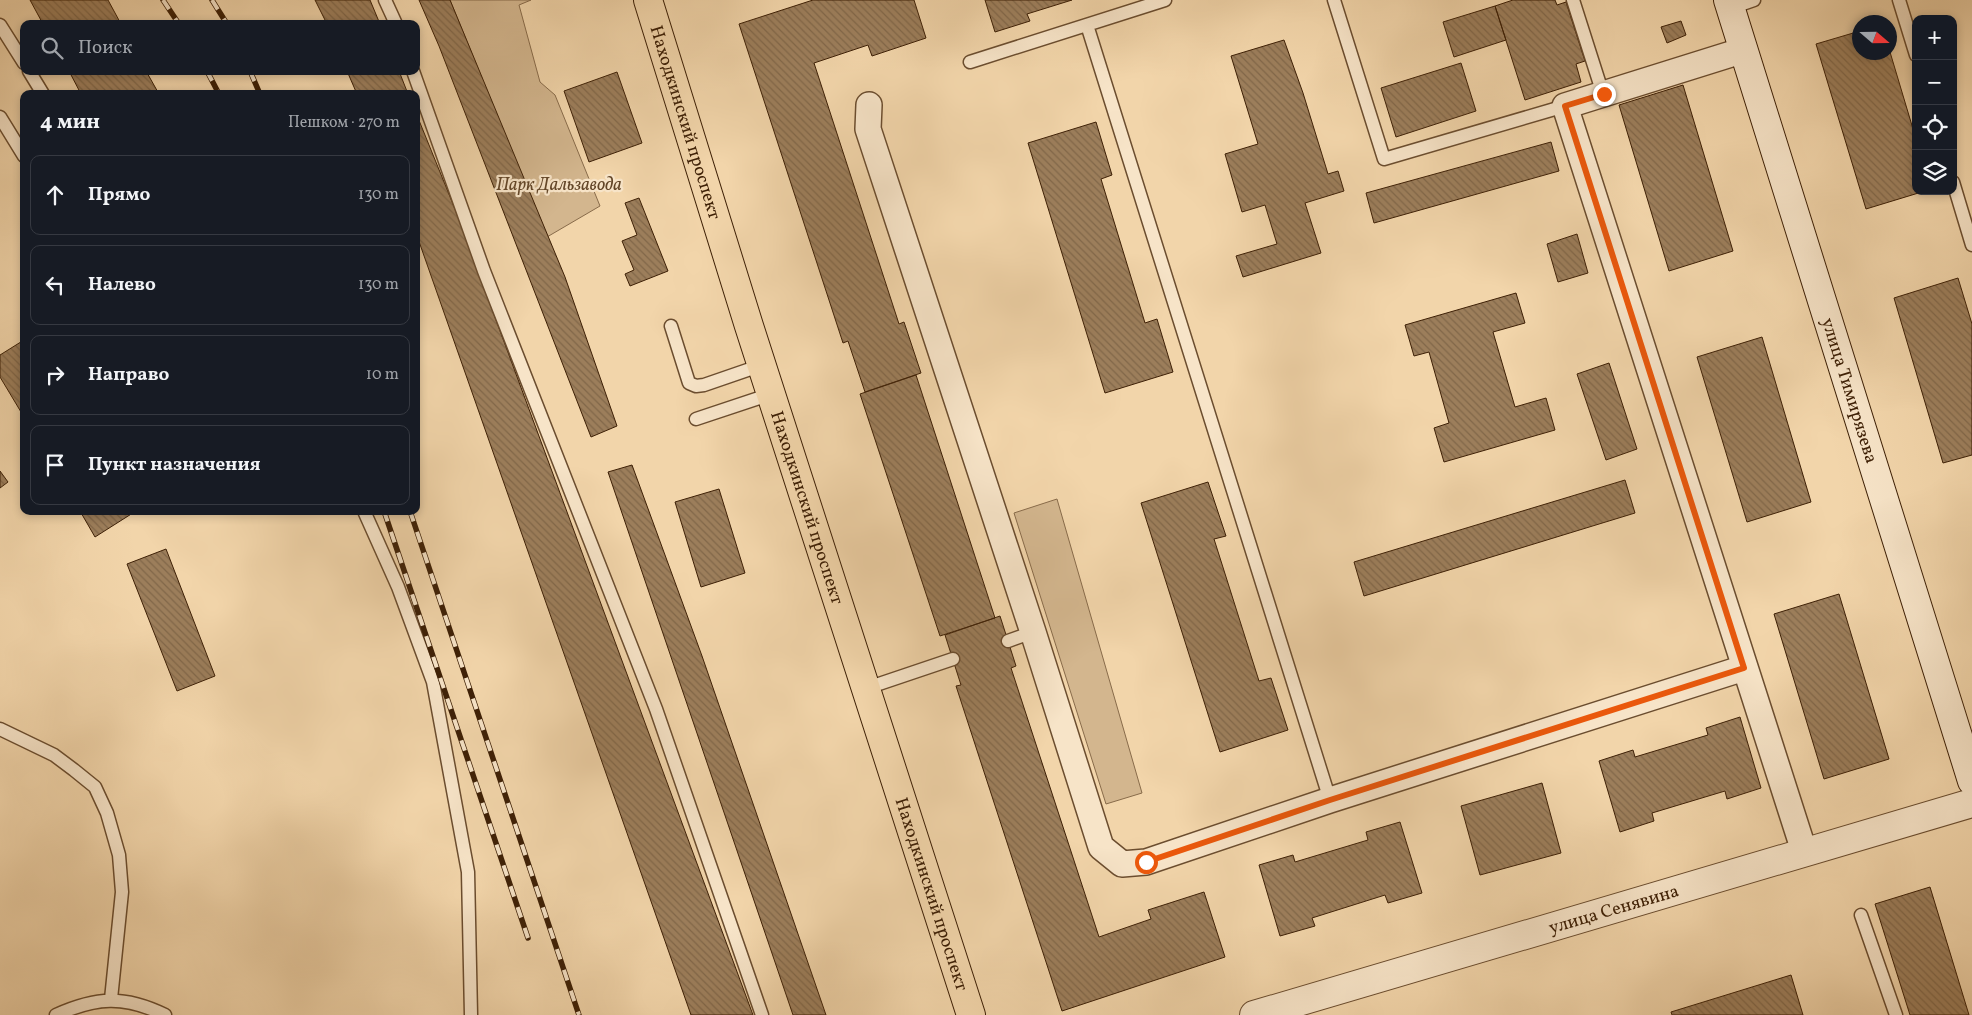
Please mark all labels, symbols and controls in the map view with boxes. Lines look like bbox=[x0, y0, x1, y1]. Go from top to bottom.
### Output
north arrow bbox=[1852, 15, 1897, 60]
map controls bbox=[1912, 15, 1957, 195]
button: + bbox=[1912, 15, 1957, 60]
search box bbox=[20, 20, 420, 75]
street label: Находкинский проспект bbox=[643, 23, 726, 223]
icon: search bbox=[38, 34, 66, 62]
text: Поиск bbox=[78, 35, 132, 61]
button: − bbox=[1912, 60, 1957, 105]
route end bbox=[1593, 83, 1616, 106]
button: locate bbox=[1912, 105, 1957, 150]
text: 4 мин bbox=[40, 108, 100, 137]
text: Пешком · 270 m bbox=[288, 112, 400, 134]
button: layers bbox=[1912, 150, 1957, 195]
park label: Парк Дальзавода bbox=[496, 173, 622, 198]
icon: ahead bbox=[41, 181, 69, 209]
text: Прямо bbox=[88, 182, 150, 208]
text: 130 m bbox=[358, 184, 399, 206]
icon: left bbox=[41, 271, 69, 299]
text: Налево bbox=[88, 272, 156, 298]
text: 130 m bbox=[358, 274, 399, 296]
street label: улица Тимирязева bbox=[1814, 315, 1883, 467]
icon: right bbox=[41, 361, 69, 389]
text: Направо bbox=[88, 362, 170, 388]
text: 10 m bbox=[366, 364, 399, 386]
street label: Находкинский проспект bbox=[763, 408, 849, 608]
icon: arrive bbox=[41, 451, 69, 479]
text: Пункт назначения bbox=[88, 452, 261, 478]
street label: Находкинский проспект bbox=[888, 794, 973, 994]
route start bbox=[1135, 851, 1158, 874]
street label: улица Сенявина bbox=[1546, 879, 1682, 941]

